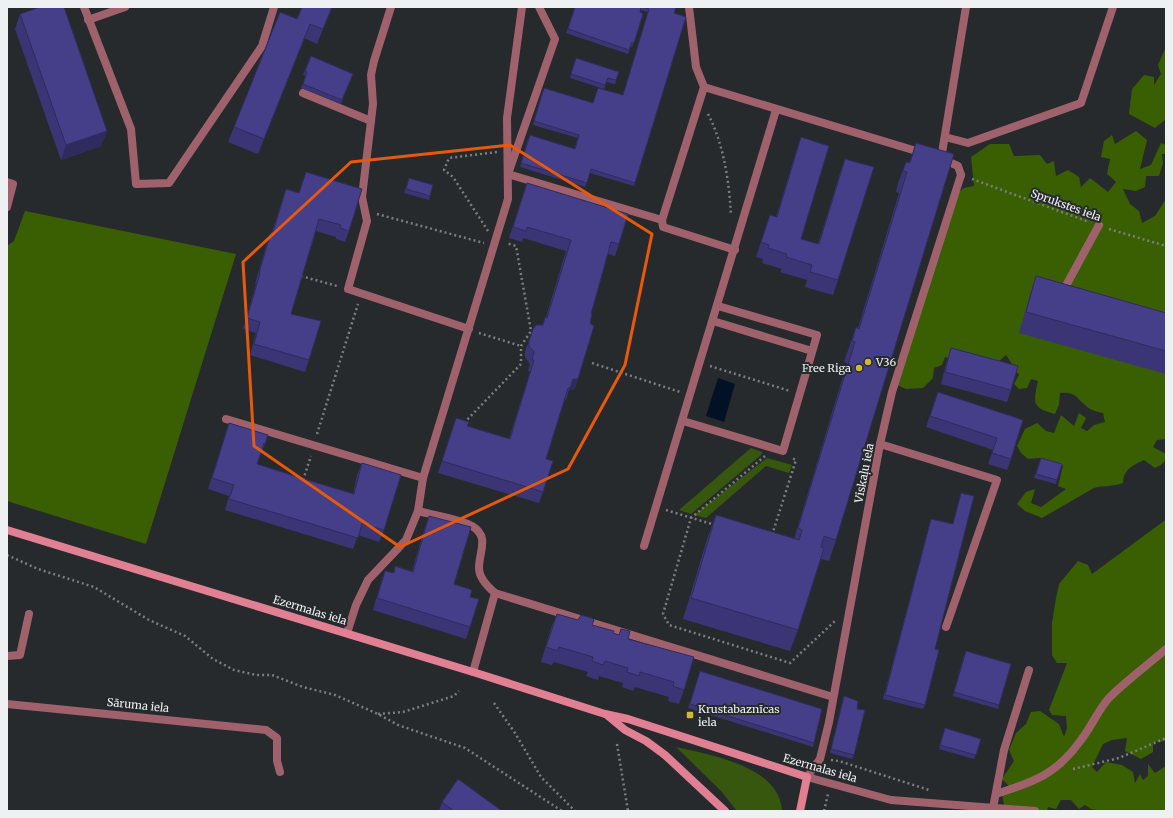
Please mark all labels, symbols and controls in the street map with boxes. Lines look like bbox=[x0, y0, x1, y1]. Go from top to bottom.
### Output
street label: Sprukstes iela bbox=[1029, 186, 1103, 224]
place label: V36 bbox=[875, 355, 897, 369]
marker: V36 bbox=[863, 357, 873, 367]
place label: Free Riga bbox=[802, 361, 851, 375]
marker: Free Riga bbox=[854, 363, 864, 373]
street label: Viskaļu iela bbox=[851, 442, 877, 505]
street label: Ezermalas iela bbox=[271, 592, 349, 628]
street label: Sāruma iela bbox=[106, 695, 170, 715]
place label: Krustabaznīcas iela bbox=[698, 702, 780, 729]
marker: Krustabaznīcas iela bbox=[685, 710, 695, 720]
street label: Ezermalas iela bbox=[781, 751, 859, 785]

